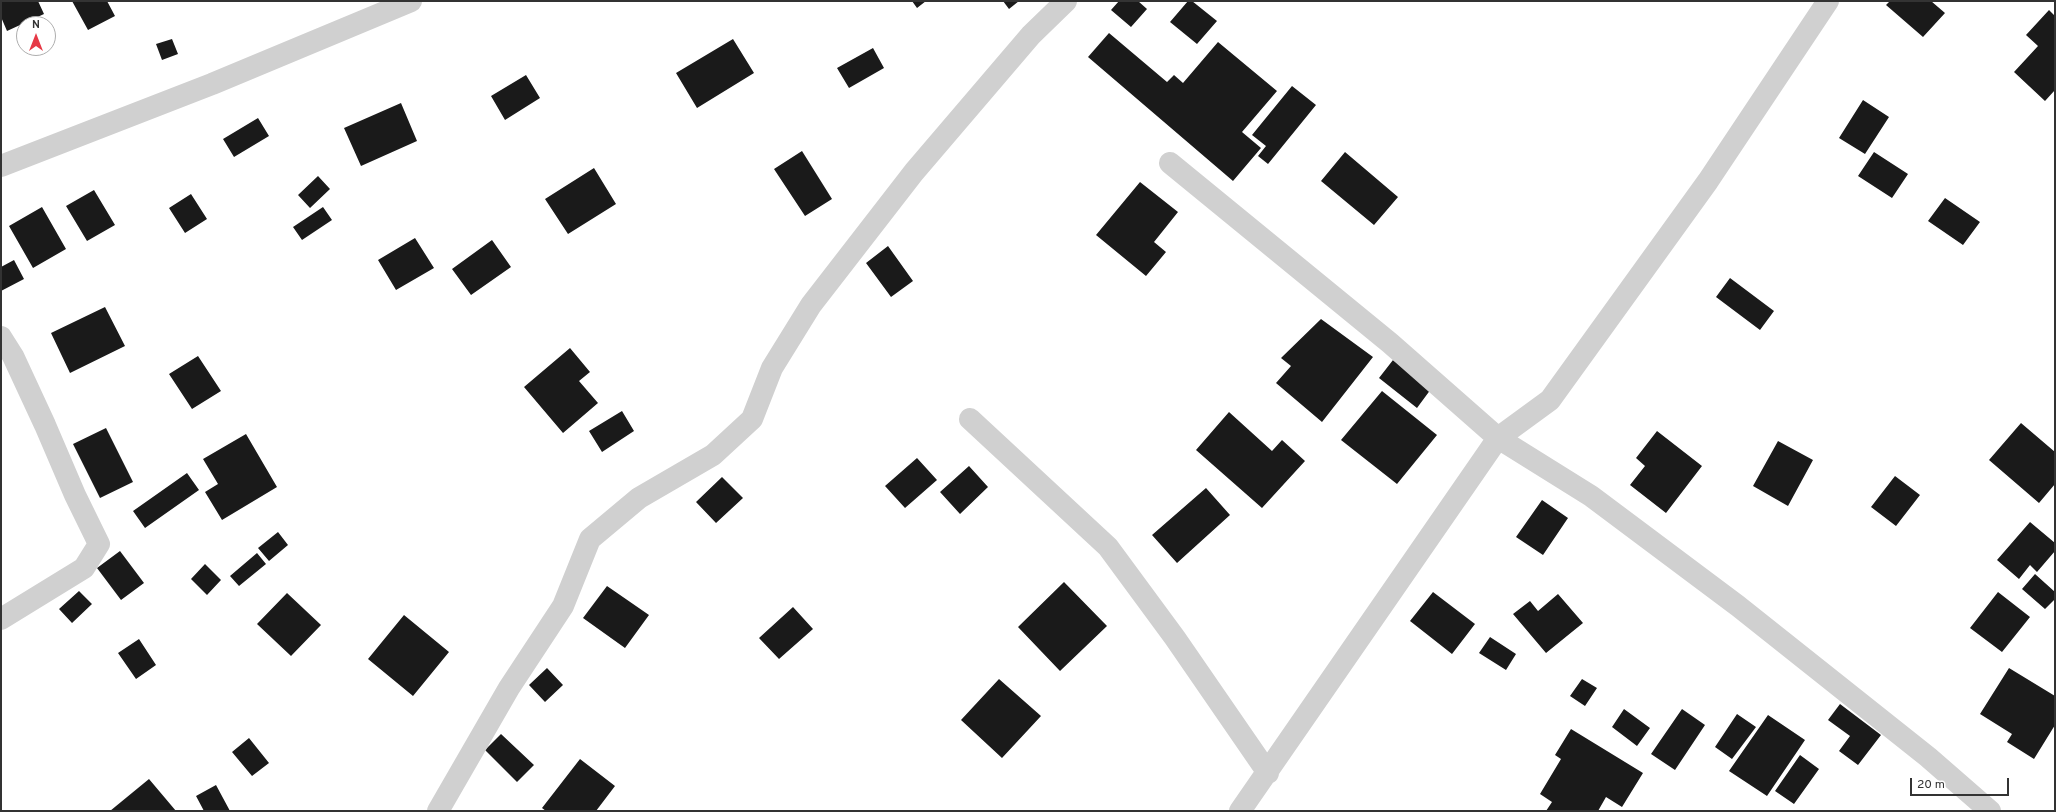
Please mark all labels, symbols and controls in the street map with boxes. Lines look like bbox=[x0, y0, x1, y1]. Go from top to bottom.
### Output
north arrow bbox=[16, 16, 56, 56]
text: N bbox=[32, 18, 40, 32]
scale bar bbox=[1912, 770, 2011, 796]
text: 20 m bbox=[1917, 777, 1945, 793]

